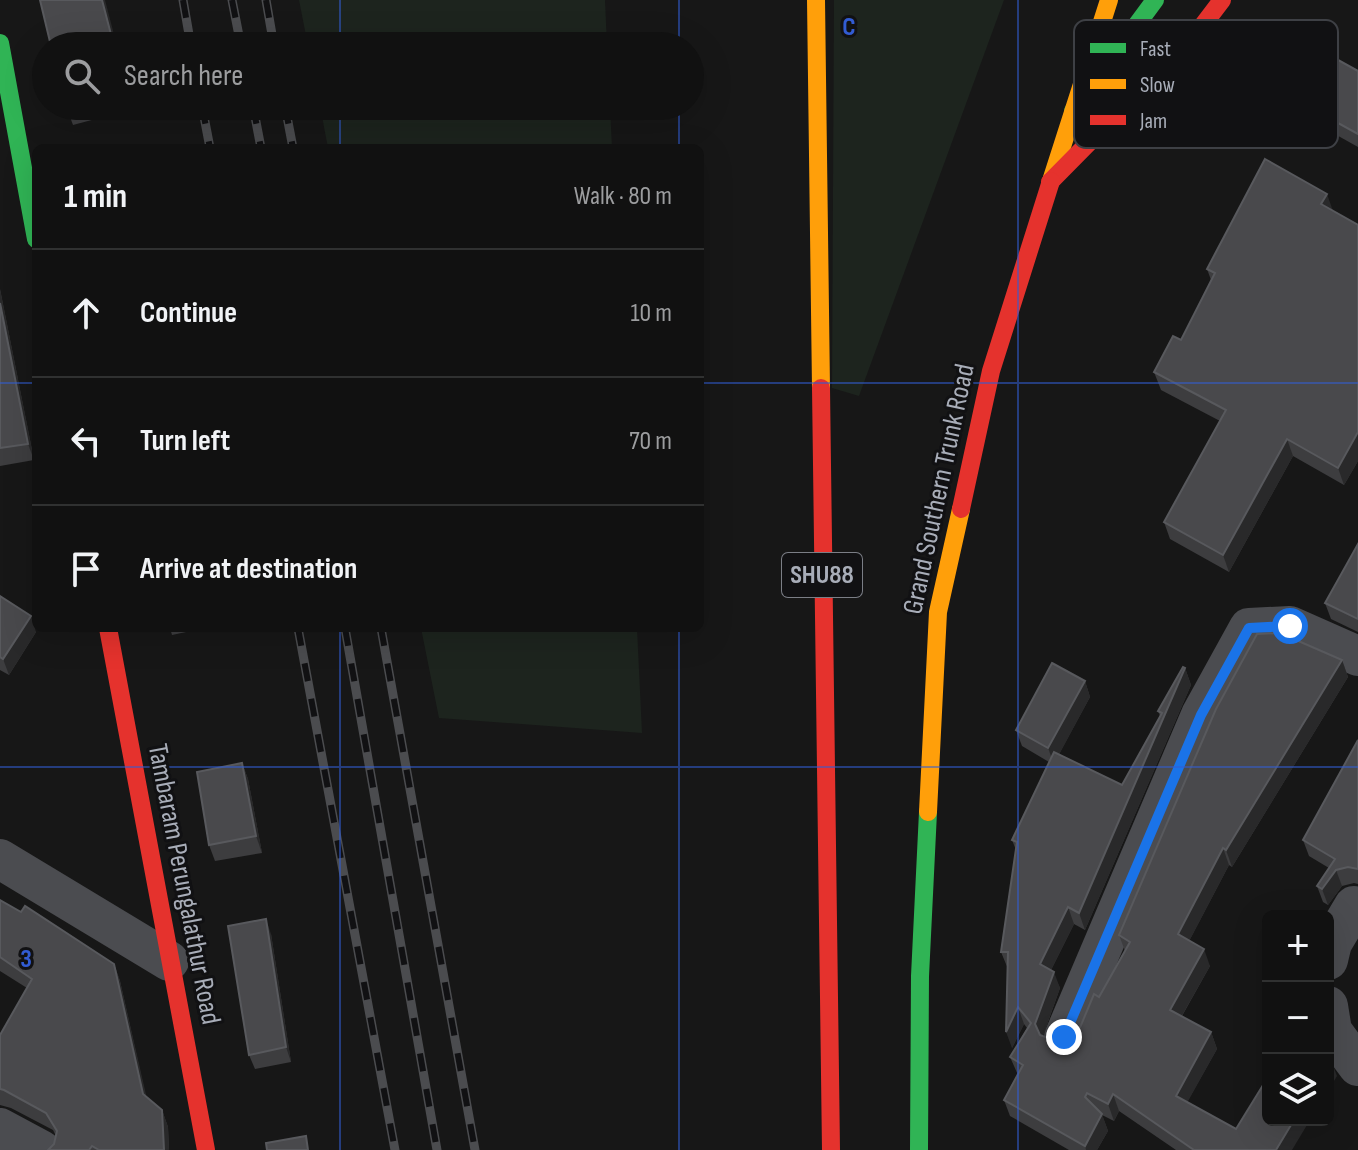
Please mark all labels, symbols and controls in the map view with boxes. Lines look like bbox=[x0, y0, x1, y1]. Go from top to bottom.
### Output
text: C bbox=[842, 12, 856, 43]
legend bbox=[1074, 20, 1338, 148]
search box bbox=[32, 32, 704, 120]
text: Fast bbox=[1140, 36, 1171, 63]
icon: search bbox=[60, 54, 104, 98]
text: Search here bbox=[124, 58, 243, 94]
text: Slow bbox=[1140, 72, 1175, 99]
text: Jam bbox=[1139, 108, 1167, 135]
text: 1 min bbox=[64, 176, 127, 217]
text: Walk · 80 m bbox=[574, 181, 672, 212]
icon: ahead bbox=[64, 291, 108, 335]
text: Continue bbox=[140, 295, 237, 331]
text: 10 m bbox=[630, 298, 672, 329]
street label: Grand Southern Trunk Road bbox=[896, 361, 982, 617]
icon: left bbox=[64, 419, 108, 463]
text: Turn left bbox=[140, 423, 230, 459]
text: 70 m bbox=[629, 426, 672, 457]
icon: arrive bbox=[64, 547, 108, 591]
text: Arrive at destination bbox=[140, 551, 357, 587]
road number: SHU88 bbox=[782, 553, 862, 597]
route start bbox=[1272, 608, 1308, 644]
street label: Tambaram Perungalathur Road bbox=[141, 741, 227, 1027]
map controls bbox=[1262, 910, 1334, 1126]
button: + bbox=[1262, 910, 1334, 982]
text: 3 bbox=[20, 944, 32, 975]
button: − bbox=[1262, 982, 1334, 1054]
route end bbox=[1046, 1019, 1082, 1055]
button: layers bbox=[1262, 1054, 1334, 1126]

